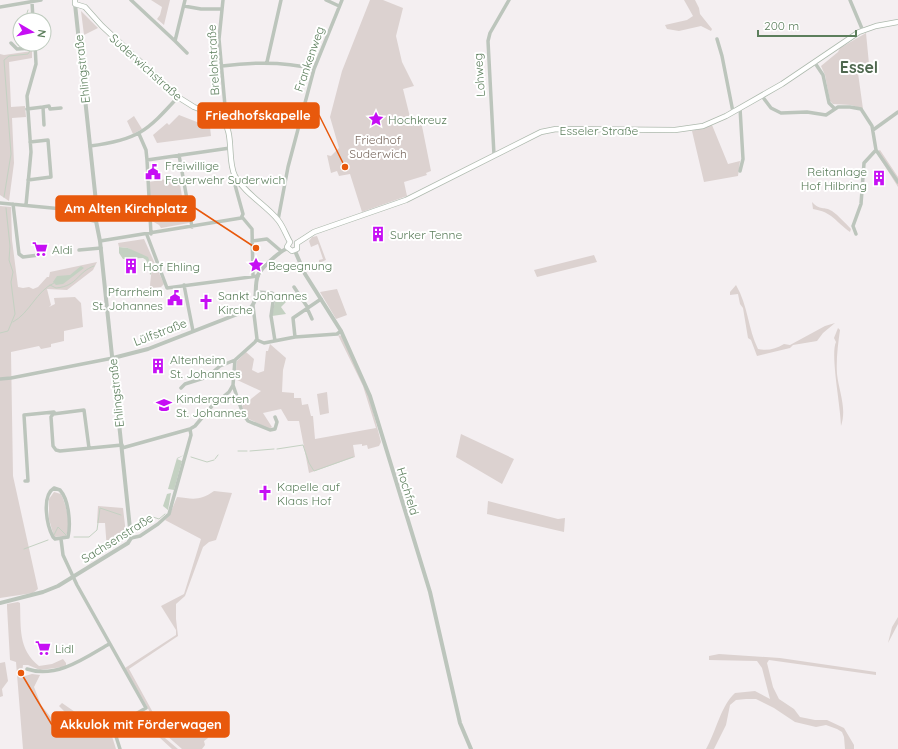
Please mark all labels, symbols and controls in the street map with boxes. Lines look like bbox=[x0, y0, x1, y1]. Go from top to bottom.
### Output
north arrow bbox=[12, 12, 52, 52]
scale bar bbox=[758, 12, 856, 38]
text: 200 m bbox=[764, 18, 799, 33]
street label: Brelohstraße bbox=[204, 24, 222, 96]
street label: Frankenweg bbox=[291, 24, 327, 94]
text: N bbox=[34, 28, 49, 39]
street label: Suderwichstraße bbox=[106, 30, 186, 104]
street label: Ehlingstraße bbox=[71, 34, 93, 104]
street label: Lohweg bbox=[470, 53, 488, 97]
district label: Essel bbox=[840, 57, 878, 77]
callout: Friedhofskapelle bbox=[198, 103, 319, 128]
text: Friedhofskapelle bbox=[205, 107, 311, 123]
place icon: Hochkreuz bbox=[367, 110, 385, 128]
place label: Hochkreuz bbox=[388, 112, 447, 127]
street label: Esseler Straße bbox=[560, 123, 639, 138]
park label: Friedhof Suderwich bbox=[349, 132, 407, 161]
place label: Freiwillige Feuerwehr Suderwich bbox=[165, 158, 285, 187]
public building icon: Freiwillige Feuerwehr Suderwich bbox=[144, 163, 162, 181]
place label: Reitanlage Hof Hilbring bbox=[801, 164, 867, 193]
building icon: Reitanlage Hof Hilbring bbox=[870, 169, 888, 187]
callout: Am Alten Kirchplatz bbox=[56, 196, 195, 221]
text: Am Alten Kirchplatz bbox=[65, 200, 187, 216]
building icon: Surker Tenne bbox=[369, 225, 387, 243]
place label: Surker Tenne bbox=[390, 227, 462, 242]
supermarket icon: Aldi bbox=[31, 240, 49, 258]
place label: Aldi bbox=[52, 242, 72, 257]
place icon: Begegnung bbox=[247, 256, 265, 274]
building icon: Hof Ehling bbox=[122, 257, 140, 275]
place label: Begegnung bbox=[268, 258, 332, 273]
place label: Hof Ehling bbox=[143, 259, 200, 274]
place label: Pfarrheim St. Johannes bbox=[92, 284, 163, 313]
place label: Sankt Johannes Kirche bbox=[218, 288, 308, 317]
public building icon: Pfarrheim St. Johannes bbox=[166, 289, 184, 307]
church icon: Sankt Johannes Kirche bbox=[197, 293, 215, 311]
street label: Lülfstraße bbox=[131, 315, 189, 349]
place label: Altenheim St. Johannes bbox=[170, 352, 241, 381]
building icon: Altenheim St. Johannes bbox=[149, 357, 167, 375]
street label: Ehlingstraße bbox=[105, 358, 127, 428]
place label: Kindergarten St. Johannes bbox=[176, 391, 249, 420]
school or university icon: Kindergarten St. Johannes bbox=[155, 396, 173, 414]
street label: Hochfeld bbox=[394, 465, 422, 517]
place label: Kapelle auf Klaas Hof bbox=[277, 479, 341, 508]
church icon: Kapelle auf Klaas Hof bbox=[256, 484, 274, 502]
street label: Sachsenstraße bbox=[78, 510, 156, 566]
supermarket icon: Lidl bbox=[34, 639, 52, 657]
place label: Lidl bbox=[55, 641, 74, 656]
callout: Akkulok mit Förderwagen bbox=[52, 712, 229, 737]
text: Akkulok mit Förderwagen bbox=[60, 716, 222, 732]

